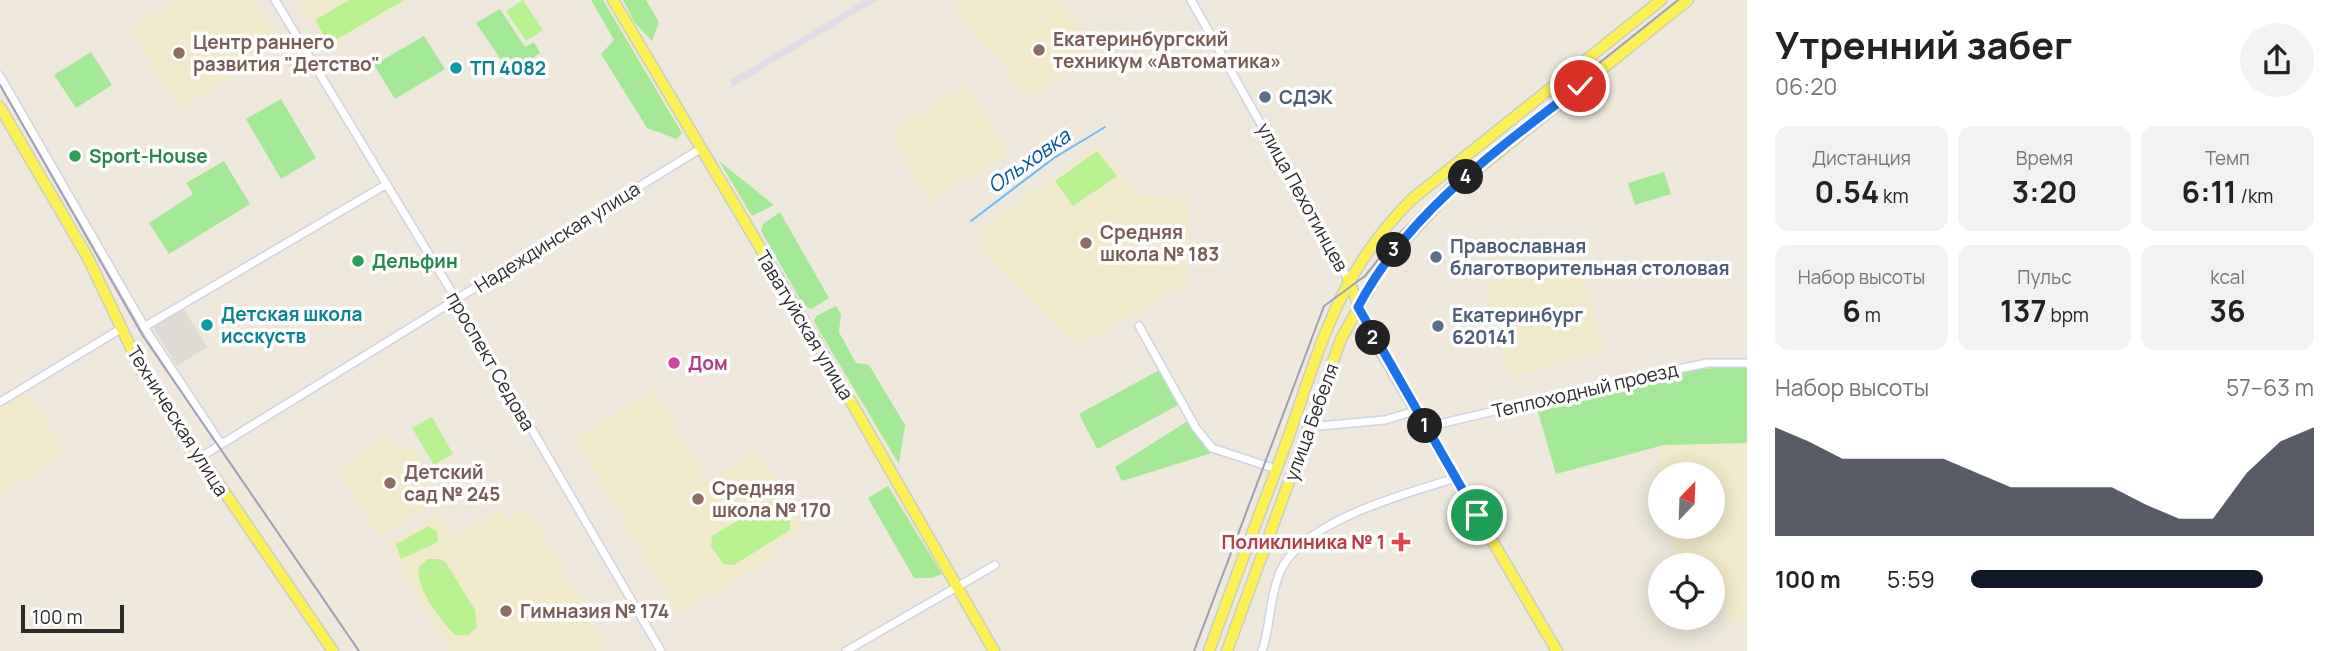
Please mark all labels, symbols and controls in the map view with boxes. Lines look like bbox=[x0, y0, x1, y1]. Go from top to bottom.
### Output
text: Утренний забег bbox=[1775, 18, 2072, 70]
button: share bbox=[2240, 23, 2314, 97]
place label: Екатеринбургский техникум «Автоматика» bbox=[1053, 26, 1281, 74]
place label: Центр раннего развития "Детство" bbox=[193, 29, 380, 77]
marker: Екатеринбургский техникум «Автоматика» bbox=[1031, 42, 1047, 58]
marker: Центр раннего развития "Детство" bbox=[171, 45, 187, 61]
place label: ТП 4082 bbox=[470, 55, 546, 81]
pin bbox=[1550, 56, 1610, 116]
marker: ТП 4082 bbox=[448, 60, 464, 76]
icon: check bbox=[1561, 67, 1599, 105]
text: 06:20 bbox=[1775, 70, 1837, 102]
place label: СДЭК bbox=[1279, 84, 1334, 110]
marker: СДЭК bbox=[1257, 89, 1273, 105]
street label: улица Пехотинцев bbox=[1251, 118, 1355, 276]
water label: Ольховка bbox=[982, 121, 1076, 199]
place label: Sport-House bbox=[89, 143, 208, 169]
text: Дистанция bbox=[1812, 145, 1911, 171]
text: Время bbox=[2016, 145, 2073, 171]
text: Темп bbox=[2205, 145, 2250, 171]
marker: Sport-House bbox=[67, 148, 83, 164]
pin: 4 bbox=[1448, 160, 1484, 194]
text: 4 bbox=[1460, 163, 1471, 189]
text: 0.54 bbox=[1814, 171, 1879, 212]
text: 3:20 bbox=[2012, 171, 2077, 212]
text: 6:11 bbox=[2182, 171, 2237, 212]
street label: Надеждинская улица bbox=[469, 176, 645, 298]
text: km bbox=[1879, 183, 1909, 209]
text: /km bbox=[2237, 183, 2273, 209]
place label: Средняя школа № 183 bbox=[1100, 219, 1219, 267]
pin: 3 bbox=[1376, 232, 1412, 268]
place label: Православная благотворительная столовая bbox=[1450, 233, 1730, 281]
marker: Средняя школа № 183 bbox=[1078, 235, 1094, 251]
text: 3 bbox=[1388, 236, 1399, 262]
street label: Таватуйская улица bbox=[750, 245, 860, 405]
place label: Дельфин bbox=[372, 248, 458, 274]
marker: Православная благотворительная столовая bbox=[1428, 249, 1444, 265]
marker: Дельфин bbox=[350, 253, 366, 269]
text: Набор высоты bbox=[1798, 264, 1925, 290]
text: Пульс bbox=[2017, 264, 2072, 290]
text: kcal bbox=[2210, 264, 2245, 290]
street label: проспект Седова bbox=[441, 287, 541, 435]
text: 6 bbox=[1842, 290, 1861, 331]
text: 137 bbox=[2000, 290, 2047, 331]
text: 36 bbox=[2209, 290, 2246, 331]
place label: Детская школа исскуств bbox=[221, 301, 363, 349]
place label: Екатеринбург 620141 bbox=[1452, 302, 1583, 350]
text: m bbox=[1861, 302, 1881, 328]
text: bpm bbox=[2047, 302, 2089, 328]
marker: Детская школа исскуств bbox=[199, 317, 215, 333]
marker: Екатеринбург 620141 bbox=[1430, 318, 1446, 334]
pin: 2 bbox=[1356, 320, 1390, 356]
text: 2 bbox=[1367, 324, 1378, 350]
street label: Техническая улица bbox=[121, 341, 235, 501]
place label: Дом bbox=[688, 350, 728, 376]
marker: Дом bbox=[666, 355, 682, 371]
street label: Теплоходный проезд bbox=[1490, 356, 1680, 424]
street label: улица Бебеля bbox=[1278, 359, 1344, 485]
text: Набор высоты bbox=[1775, 371, 1929, 403]
text: 57–63 m bbox=[2226, 371, 2314, 403]
pin: 1 bbox=[1408, 408, 1442, 444]
text: 1 bbox=[1420, 412, 1429, 438]
place label: Детский сад № 245 bbox=[404, 459, 501, 507]
north arrow bbox=[1648, 462, 1726, 539]
map controls bbox=[1648, 462, 1725, 630]
marker: Детский сад № 245 bbox=[382, 475, 398, 491]
place label: Средняя школа № 170 bbox=[712, 475, 831, 523]
pin bbox=[1447, 485, 1507, 545]
marker: Средняя школа № 170 bbox=[690, 491, 706, 507]
icon: arrive bbox=[1458, 496, 1496, 534]
place label: Поликлиника № 1 bbox=[1221, 529, 1385, 555]
marker: Поликлиника № 1 bbox=[1391, 532, 1411, 552]
button: locate bbox=[1648, 553, 1725, 630]
text: 100 m bbox=[1775, 563, 1841, 595]
text: 5:59 bbox=[1887, 563, 1935, 595]
place label: Гимназия № 174 bbox=[520, 598, 669, 624]
scale bar bbox=[21, 602, 124, 634]
marker: Гимназия № 174 bbox=[498, 603, 514, 619]
text: 100 m bbox=[32, 604, 83, 630]

